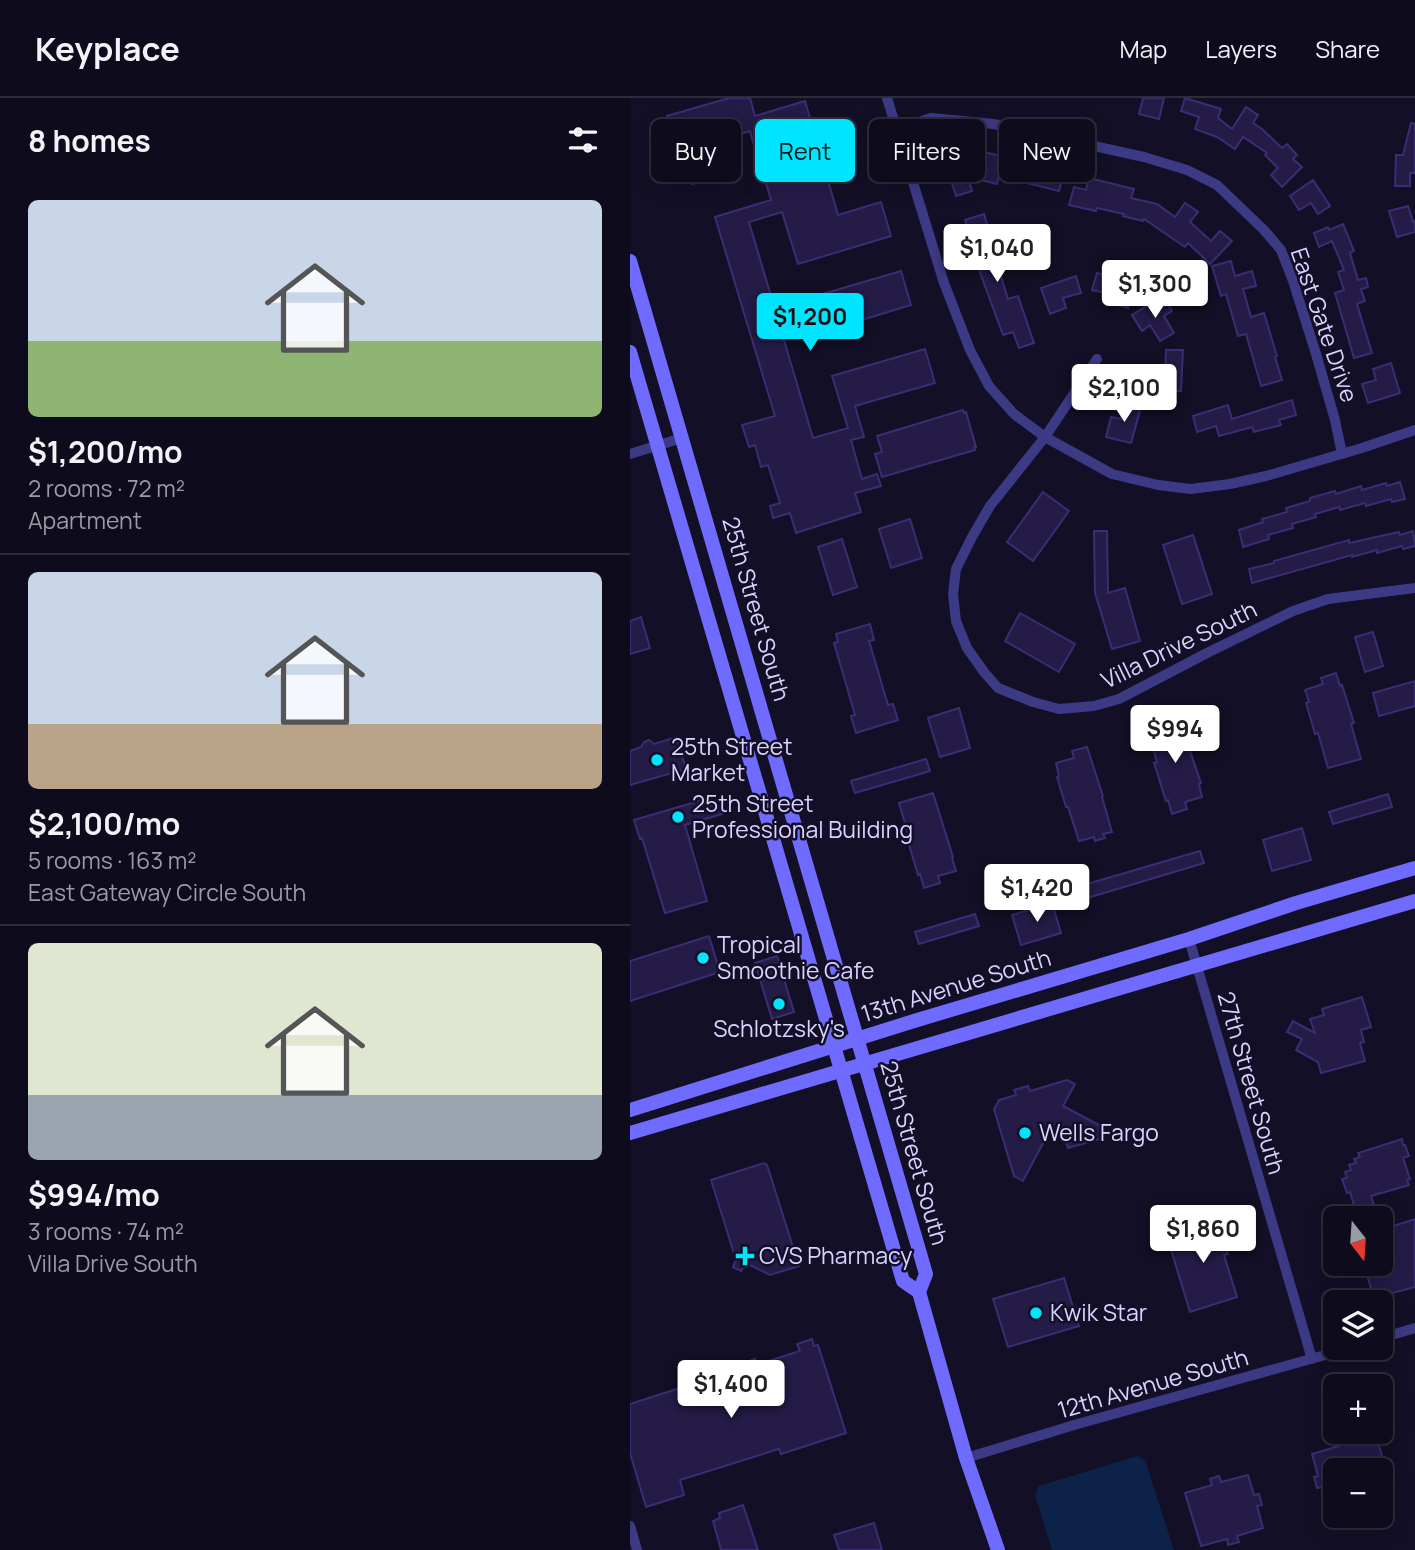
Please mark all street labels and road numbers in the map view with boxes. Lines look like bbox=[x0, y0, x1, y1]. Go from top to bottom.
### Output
street label: East Gate Drive bbox=[1284, 243, 1366, 406]
street label: 25th Street South bbox=[715, 513, 799, 705]
street label: Villa Drive South bbox=[1095, 593, 1262, 696]
street label: 13th Avenue South bbox=[857, 941, 1054, 1029]
street label: 27th Street South bbox=[1211, 988, 1293, 1178]
street label: 25th Street South bbox=[873, 1057, 957, 1249]
street label: 12th Avenue South bbox=[1054, 1340, 1252, 1426]

